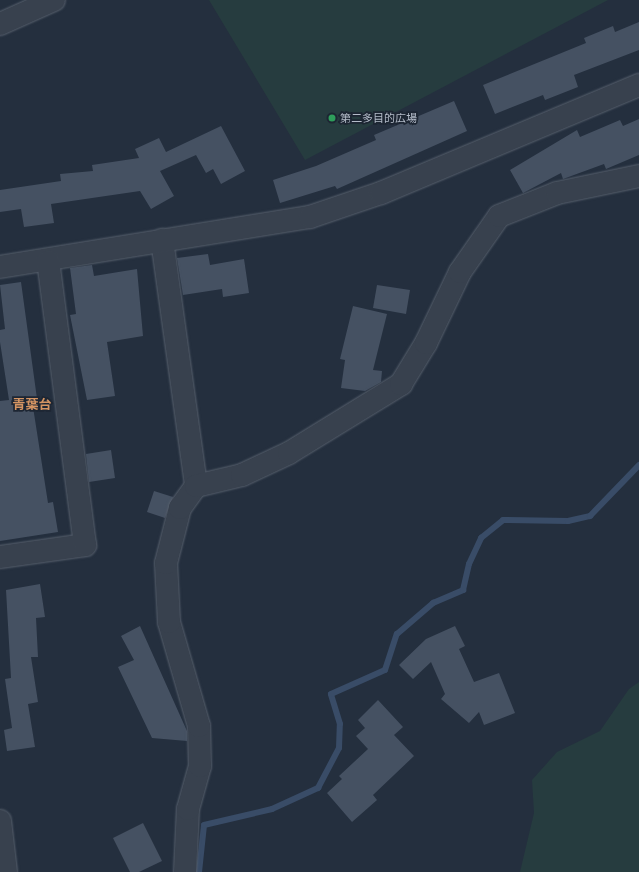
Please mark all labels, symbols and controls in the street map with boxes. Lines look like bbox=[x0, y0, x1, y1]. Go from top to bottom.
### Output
place label: 第二多目的広場 bbox=[340, 111, 417, 125]
marker: 第二多目的広場 bbox=[327, 113, 337, 123]
district label: 青葉台 bbox=[13, 397, 51, 413]

